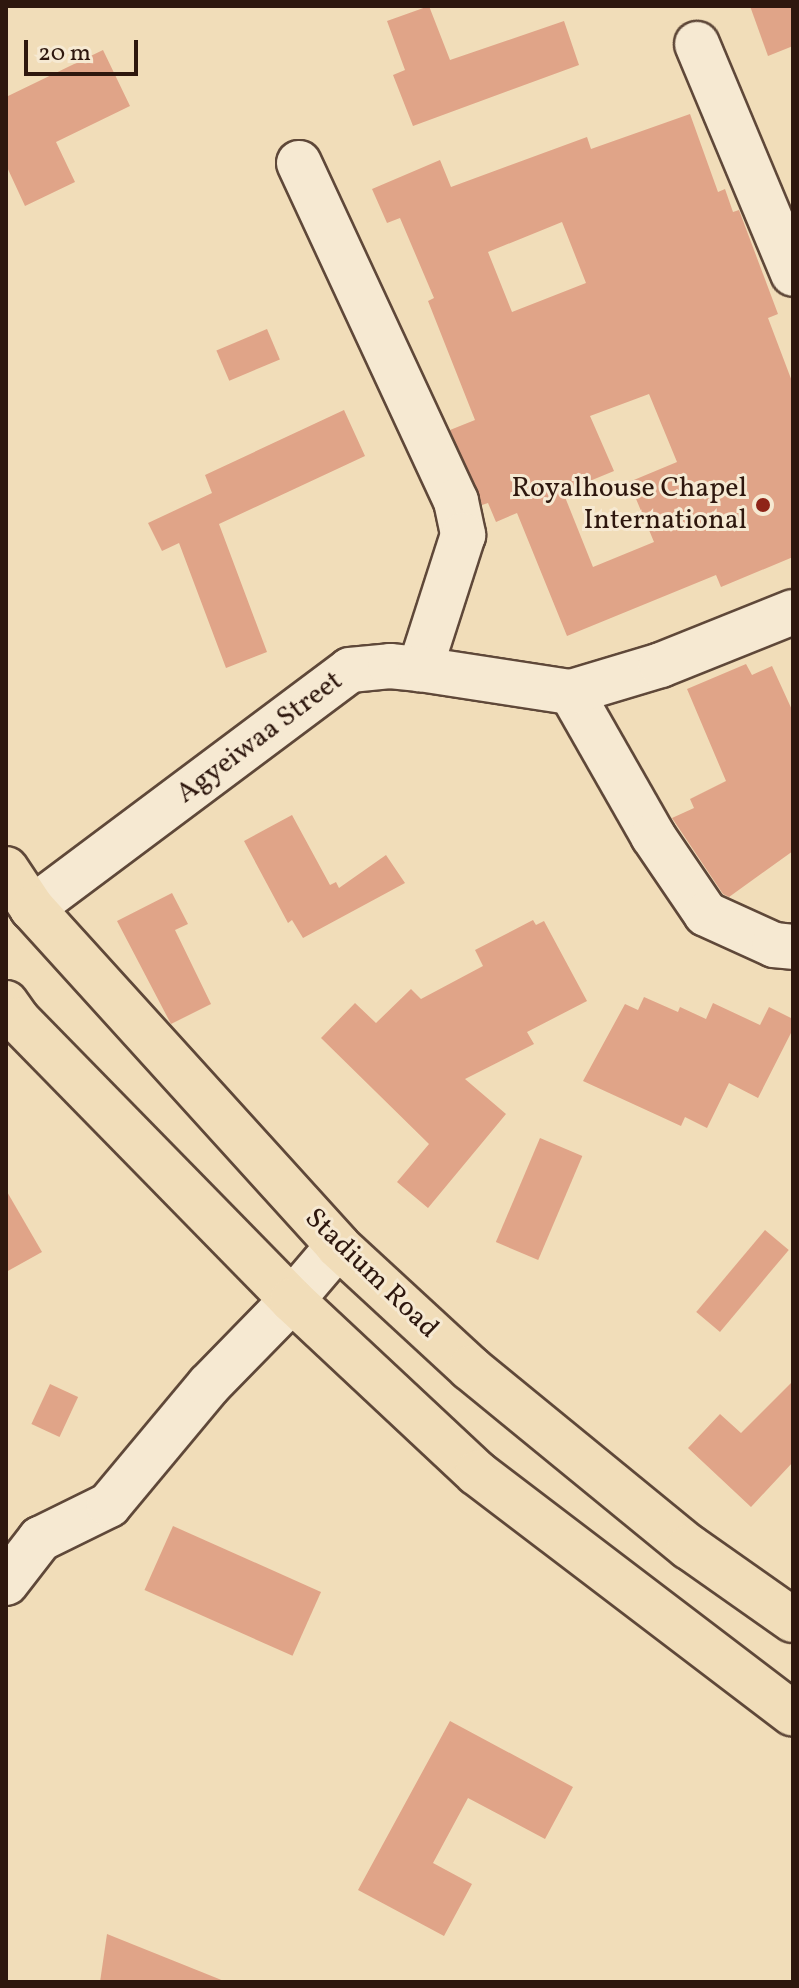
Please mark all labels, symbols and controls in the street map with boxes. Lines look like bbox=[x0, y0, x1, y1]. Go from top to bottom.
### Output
scale bar bbox=[28, 24, 142, 74]
text: 20 m bbox=[38, 37, 91, 71]
place label: Royalhouse Chapel International bbox=[511, 472, 747, 538]
marker: Royalhouse Chapel International bbox=[754, 496, 772, 514]
street label: Agyeiwaa Street bbox=[170, 665, 350, 811]
street label: Stadium Road bbox=[297, 1202, 445, 1346]

